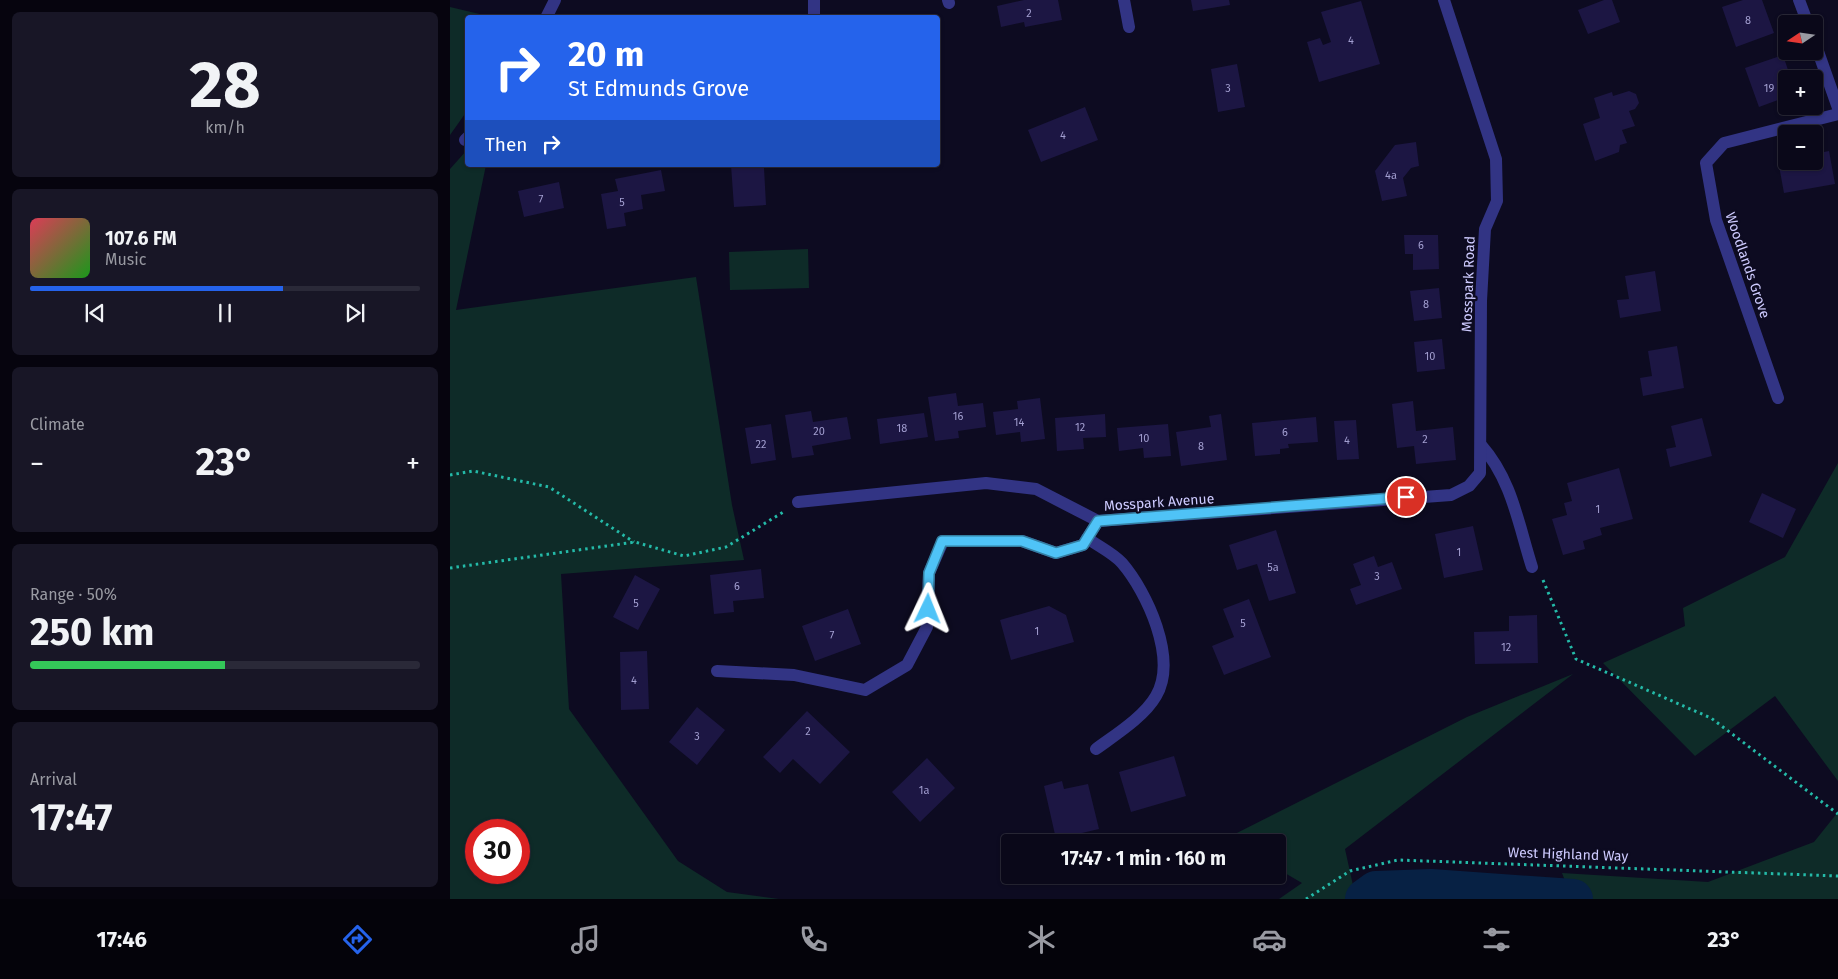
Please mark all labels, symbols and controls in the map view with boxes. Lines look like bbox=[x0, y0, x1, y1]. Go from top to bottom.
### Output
house number: 2 bbox=[1026, 7, 1032, 20]
house number: 8 bbox=[1745, 14, 1751, 27]
north arrow bbox=[1778, 15, 1822, 60]
map controls bbox=[1778, 15, 1823, 170]
text: 20 m bbox=[568, 33, 644, 75]
house number: 4 bbox=[1348, 34, 1354, 47]
icon: right bbox=[485, 35, 550, 100]
text: 28 bbox=[189, 46, 261, 124]
button: + bbox=[1778, 70, 1823, 115]
text: St Edmunds Grove bbox=[568, 75, 749, 102]
house number: 3 bbox=[1225, 82, 1231, 95]
house number: 19 bbox=[1764, 82, 1774, 95]
text: km/h bbox=[205, 118, 245, 137]
button: − bbox=[1778, 125, 1823, 170]
house number: 4 bbox=[1060, 129, 1066, 142]
icon: right bbox=[537, 130, 565, 158]
text: Then bbox=[485, 133, 527, 156]
house number: 4a bbox=[1385, 169, 1397, 182]
house number: 7 bbox=[539, 193, 544, 206]
house number: 5 bbox=[619, 196, 625, 209]
street label: Woodlands Grove bbox=[1721, 210, 1774, 320]
text: 107.6 FM bbox=[105, 227, 177, 250]
street label: Mosspark Road bbox=[1458, 236, 1479, 332]
house number: 6 bbox=[1418, 239, 1424, 252]
text: Music bbox=[105, 250, 146, 269]
house number: 8 bbox=[1423, 298, 1429, 311]
icon: previous bbox=[81, 299, 109, 327]
icon: pause bbox=[211, 299, 239, 327]
icon: next bbox=[341, 299, 369, 327]
house number: 10 bbox=[1425, 350, 1435, 363]
house number: 16 bbox=[953, 410, 963, 423]
text: Climate bbox=[30, 415, 85, 434]
house number: 14 bbox=[1014, 416, 1024, 429]
house number: 12 bbox=[1075, 421, 1085, 434]
house number: 18 bbox=[897, 422, 907, 435]
house number: 20 bbox=[813, 425, 825, 438]
house number: 6 bbox=[1282, 426, 1288, 439]
house number: 10 bbox=[1139, 432, 1149, 445]
house number: 2 bbox=[1422, 433, 1428, 446]
house number: 4 bbox=[1344, 434, 1350, 447]
house number: 22 bbox=[756, 438, 766, 451]
text: 23° bbox=[196, 439, 255, 485]
house number: 8 bbox=[1198, 440, 1204, 453]
text: − bbox=[30, 447, 44, 480]
text: + bbox=[406, 447, 420, 480]
pin bbox=[1385, 476, 1427, 518]
icon: arrive bbox=[1392, 483, 1420, 511]
street label: Mosspark Avenue bbox=[1103, 490, 1215, 515]
house number: 1 bbox=[1596, 503, 1600, 516]
house number: 1 bbox=[1457, 546, 1461, 559]
house number: 5a bbox=[1267, 561, 1279, 574]
house number: 3 bbox=[1374, 570, 1380, 583]
house number: 6 bbox=[734, 580, 740, 593]
position arrow bbox=[901, 582, 953, 634]
text: Range · 50% bbox=[30, 585, 117, 604]
house number: 5 bbox=[633, 597, 639, 610]
text: 250 km bbox=[30, 609, 154, 655]
house number: 5 bbox=[1240, 617, 1246, 630]
house number: 1 bbox=[1035, 625, 1039, 638]
house number: 7 bbox=[830, 629, 835, 642]
house number: 12 bbox=[1501, 641, 1511, 654]
house number: 4 bbox=[631, 674, 637, 687]
house number: 2 bbox=[805, 725, 811, 738]
house number: 3 bbox=[694, 730, 700, 743]
text: Arrival bbox=[30, 770, 77, 789]
house number: 1a bbox=[919, 784, 929, 797]
text: 17:47 bbox=[30, 794, 113, 840]
speed limit sign: 30 bbox=[465, 819, 530, 884]
street label: West Highland Way bbox=[1507, 844, 1629, 865]
text: 17:47 · 1 min · 160 m bbox=[1061, 847, 1226, 870]
icon: directions bbox=[340, 922, 375, 957]
icon: music bbox=[568, 922, 603, 957]
icon: phone bbox=[796, 922, 831, 957]
icon: climate bbox=[1024, 922, 1059, 957]
icon: car bbox=[1252, 922, 1287, 957]
icon: filters bbox=[1479, 922, 1514, 957]
text: 17:46 bbox=[96, 926, 147, 953]
text: 23° bbox=[1707, 926, 1741, 953]

